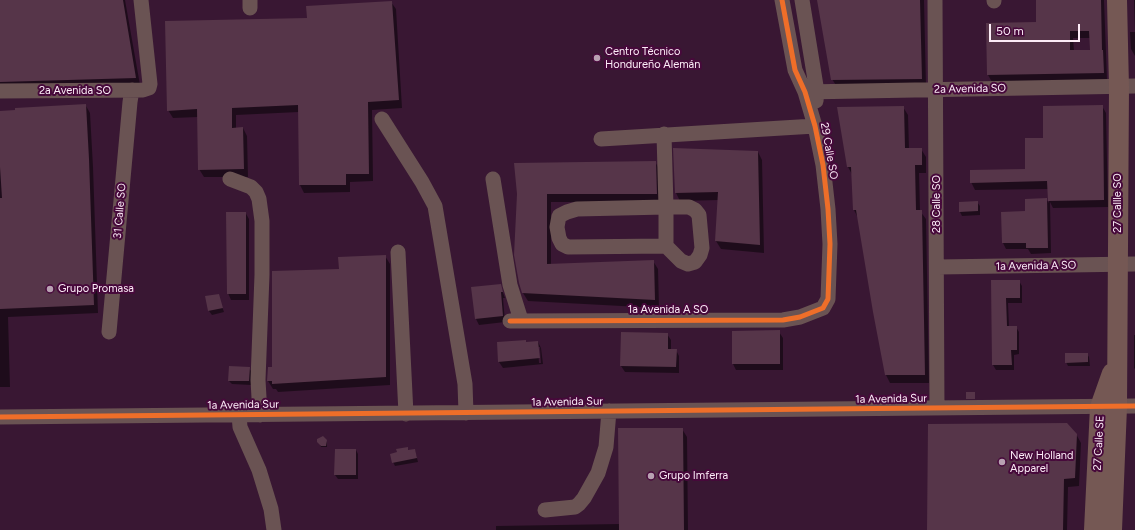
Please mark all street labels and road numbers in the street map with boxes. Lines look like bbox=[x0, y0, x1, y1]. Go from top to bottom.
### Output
street label: 2a Avenida SO bbox=[934, 82, 1006, 96]
street label: 2a Avenida SO bbox=[39, 84, 111, 98]
street label: 29 Calle SO bbox=[818, 122, 840, 180]
street label: 27 Callle SO bbox=[1111, 173, 1125, 233]
street label: 28 Calle SO bbox=[930, 175, 944, 233]
street label: 31 Calle SO bbox=[111, 183, 129, 239]
street label: 1a Avenida A SO bbox=[996, 259, 1076, 273]
street label: 1a Avenida A SO bbox=[628, 303, 708, 317]
street label: 1a Avenida Sur bbox=[855, 392, 927, 406]
street label: 1a Avenida Sur bbox=[531, 395, 603, 409]
street label: 1a Avenida Sur bbox=[207, 398, 279, 412]
street label: 27 Calle SE bbox=[1091, 415, 1107, 471]

